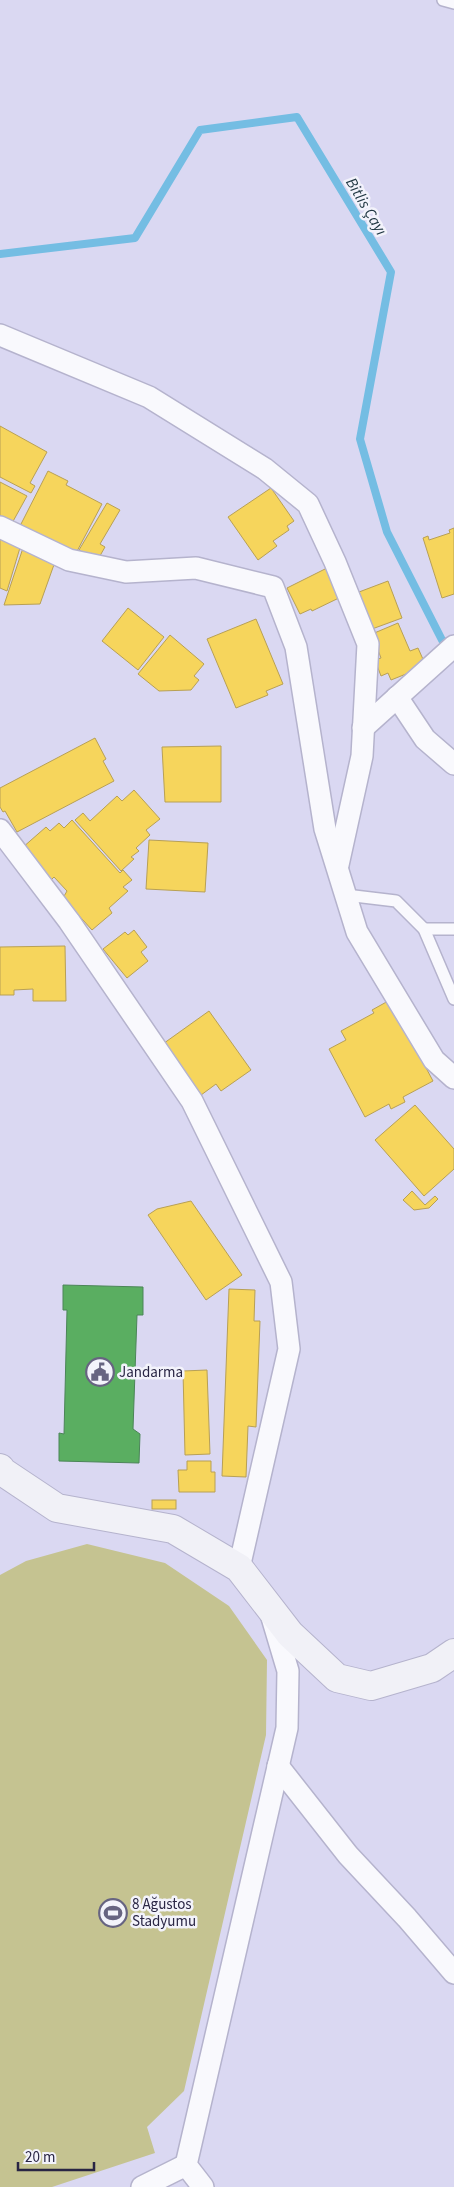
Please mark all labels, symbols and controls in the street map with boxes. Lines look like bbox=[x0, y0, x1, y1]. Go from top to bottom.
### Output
water label: Bitlis Çayı bbox=[340, 174, 392, 240]
public building icon: Jandarma bbox=[85, 1357, 115, 1387]
place label: Jandarma bbox=[119, 1362, 183, 1383]
place label: 8 Ağustos Stadyumu bbox=[132, 1894, 196, 1932]
sports icon: 8 Ağustos Stadyumu bbox=[98, 1898, 128, 1928]
scale bar bbox=[18, 2140, 94, 2172]
text: 20 m bbox=[25, 2147, 55, 2168]

